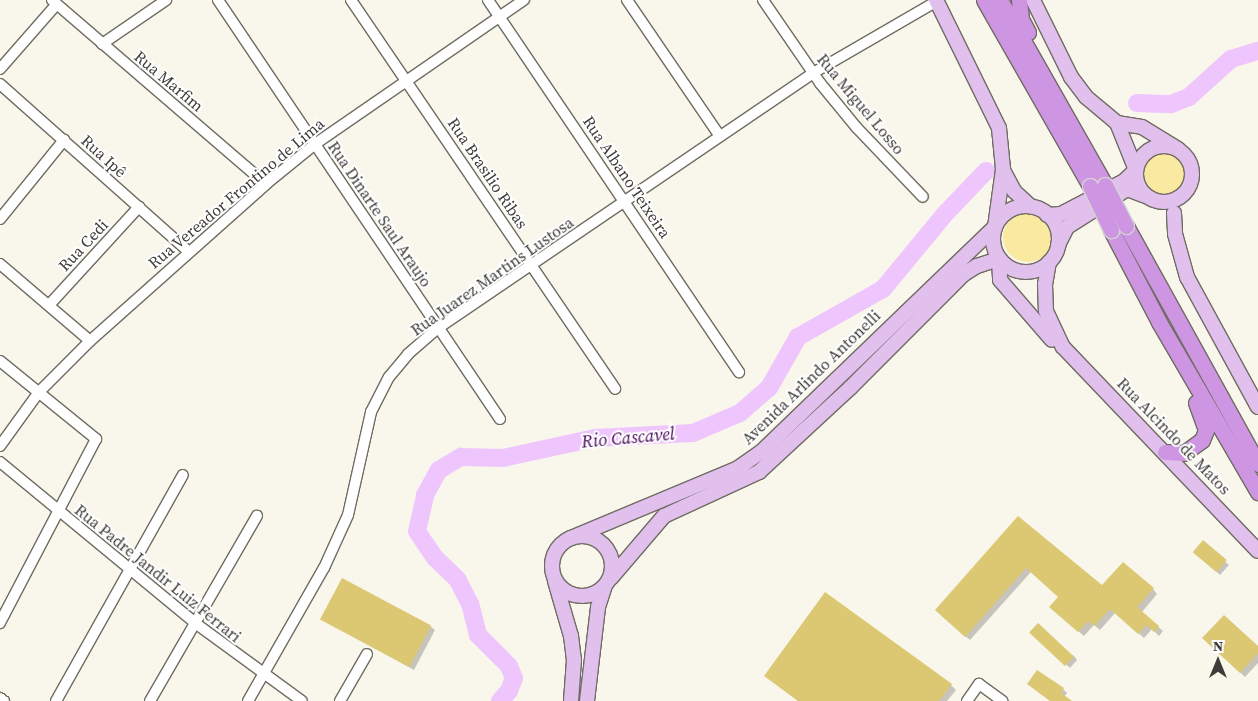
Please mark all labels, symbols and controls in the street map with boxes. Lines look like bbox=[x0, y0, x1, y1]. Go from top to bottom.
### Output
street label: Rua Marfim bbox=[130, 46, 208, 116]
street label: Rua Miguel Losso bbox=[813, 50, 909, 158]
street label: Rua Albano Teixeira bbox=[579, 112, 675, 242]
street label: Rua Vereador Frontino de Lima bbox=[144, 114, 328, 272]
street label: Rua Brasilio Ribas bbox=[444, 114, 532, 232]
street label: Rua Ipê bbox=[77, 131, 131, 181]
street label: Rua Dinarte Saul Araujo bbox=[324, 138, 436, 290]
street label: Rua Juarez Martins Lustosa bbox=[407, 212, 577, 340]
street label: Rua Cedi bbox=[54, 215, 112, 275]
street label: Avenida Arlindo Antonelli bbox=[738, 306, 884, 448]
street label: Rua Alcindo de Matos bbox=[1113, 374, 1235, 498]
water label: Rio Cascavel bbox=[580, 423, 676, 453]
street label: Rua Padre Jandir Luiz Ferrari bbox=[71, 500, 245, 646]
north arrow bbox=[1193, 636, 1243, 686]
text: N bbox=[1213, 636, 1223, 656]

